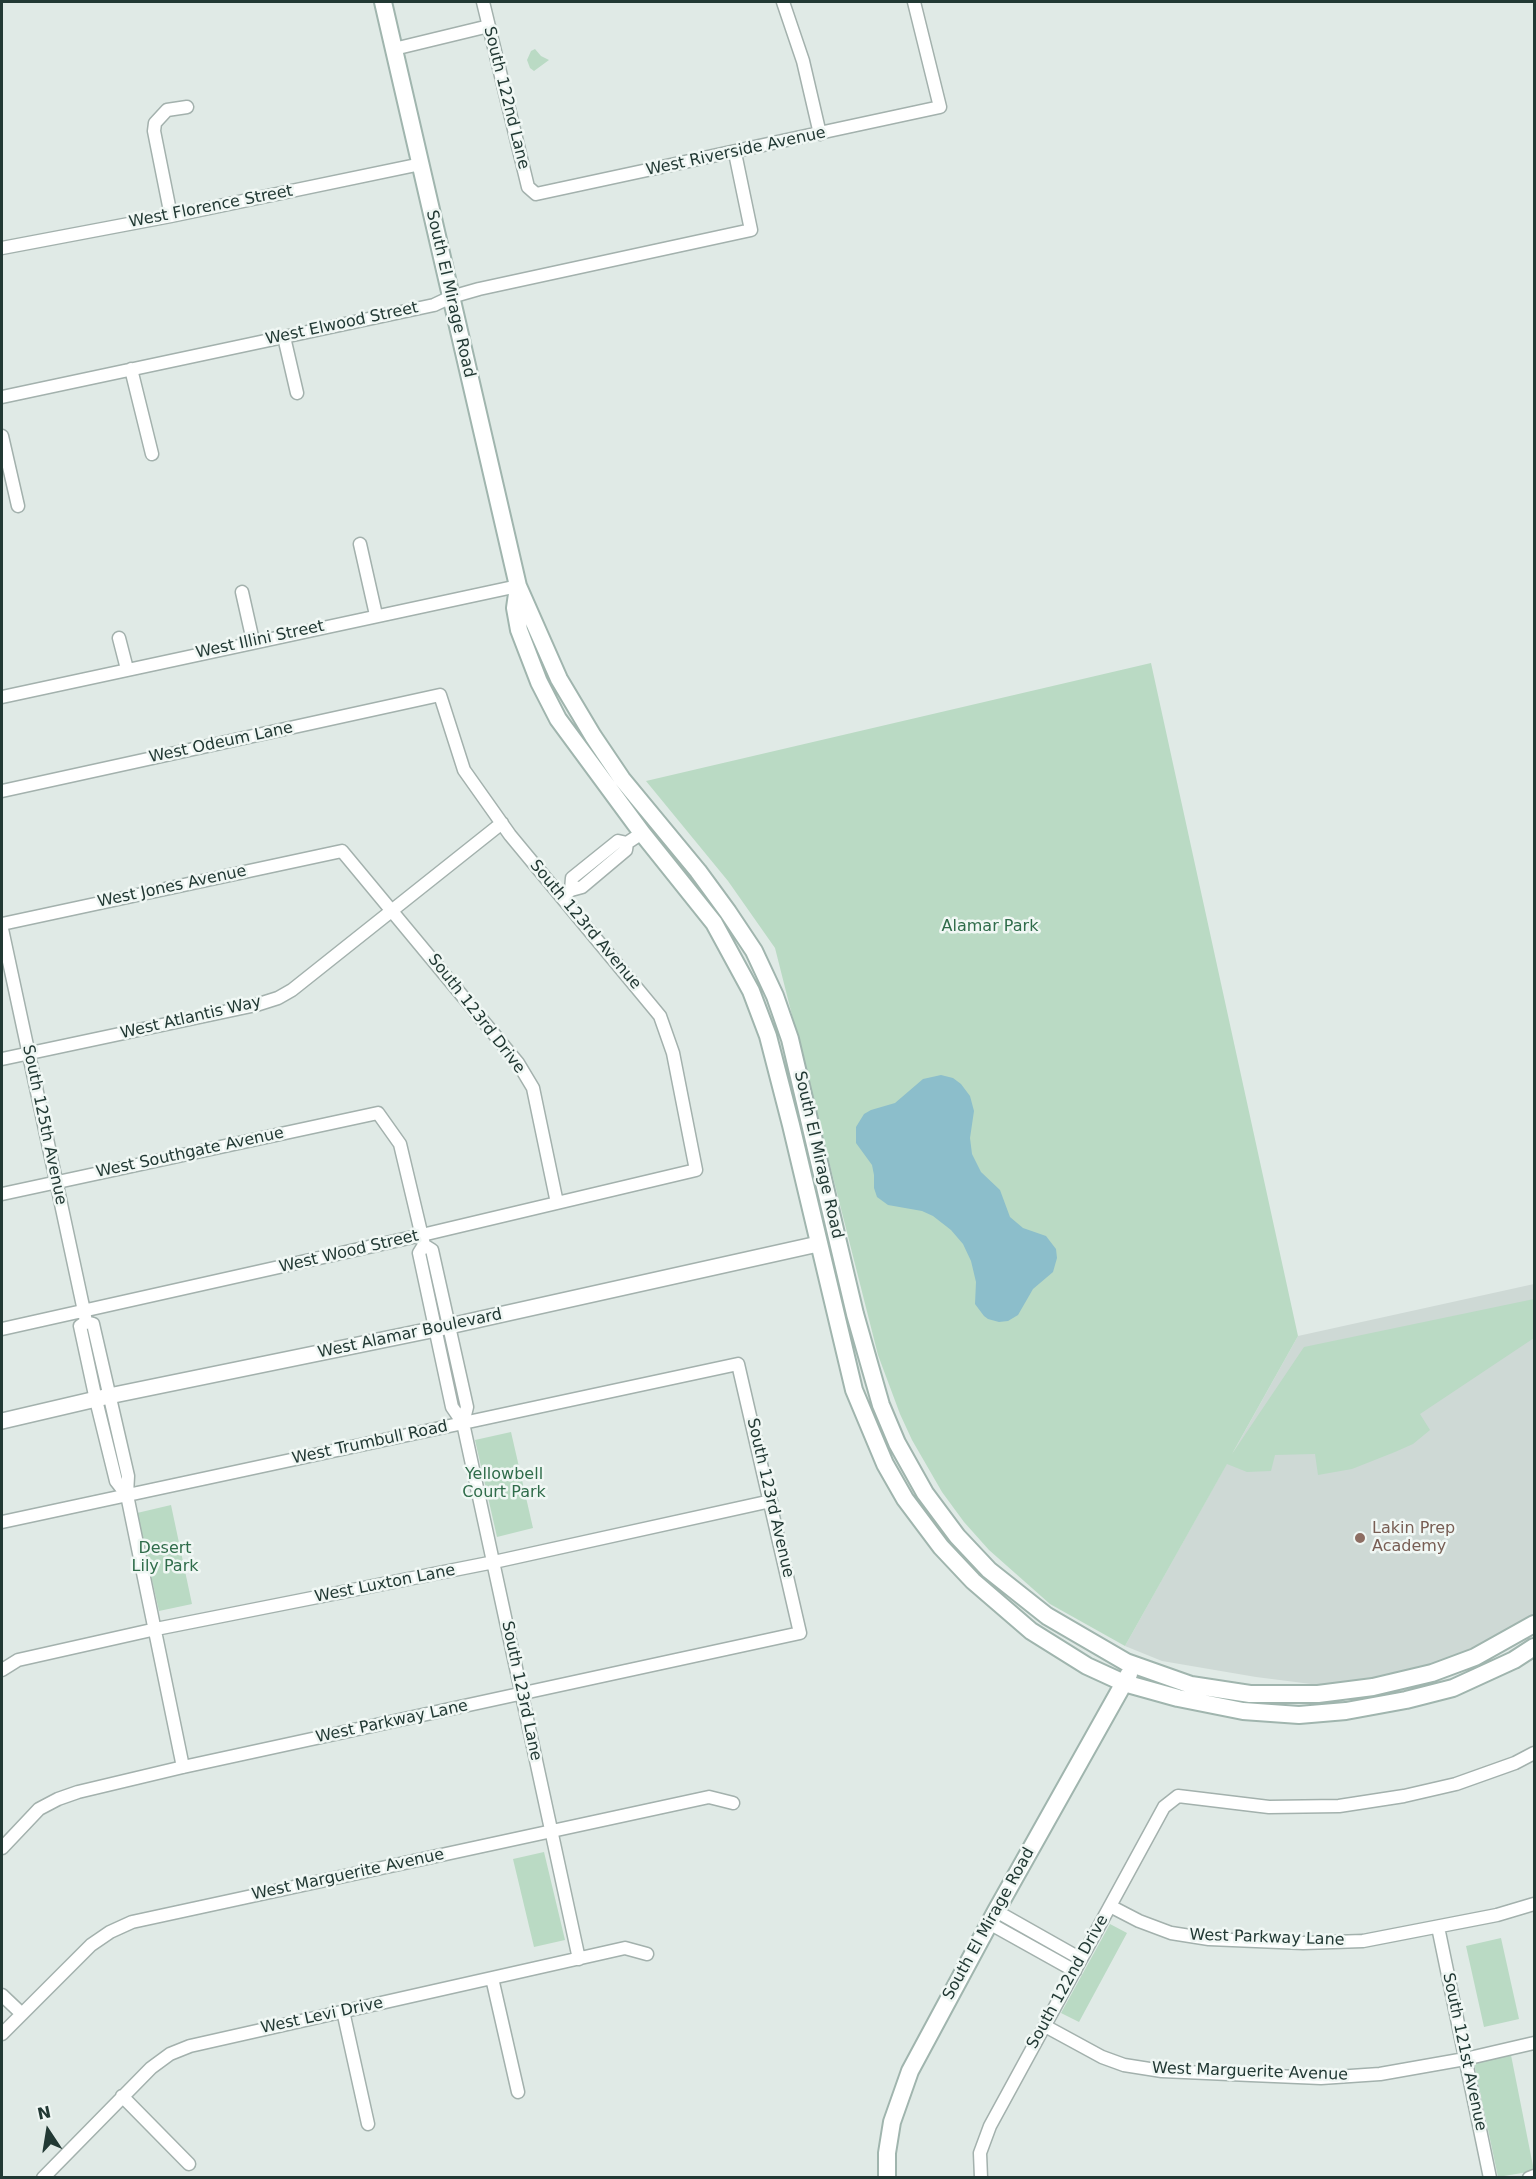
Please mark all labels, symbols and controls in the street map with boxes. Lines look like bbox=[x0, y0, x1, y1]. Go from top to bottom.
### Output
street label: South 122nd Lane bbox=[479, 25, 533, 171]
street label: West Riverside Avenue bbox=[644, 124, 828, 180]
street label: West Florence Street bbox=[127, 182, 295, 232]
street label: South El Mirage Road bbox=[421, 208, 479, 380]
street label: West Elwood Street bbox=[264, 298, 420, 350]
street label: West Illini Street bbox=[194, 617, 326, 663]
street label: West Odeum Lane bbox=[147, 718, 295, 768]
street label: South 123rd Avenue bbox=[525, 856, 645, 994]
street label: West Jones Avenue bbox=[96, 862, 248, 912]
park label: Alamar Park bbox=[942, 917, 1038, 937]
street label: South 123rd Drive bbox=[423, 950, 529, 1078]
street label: West Atlantis Way bbox=[119, 992, 263, 1044]
street label: South 125th Avenue bbox=[18, 1043, 70, 1207]
street label: South El Mirage Road bbox=[789, 1069, 847, 1241]
street label: West Southgate Avenue bbox=[94, 1124, 286, 1182]
street label: West Wood Street bbox=[277, 1227, 421, 1277]
street label: West Alamar Boulevard bbox=[316, 1305, 504, 1363]
street label: South 123rd Avenue bbox=[742, 1416, 798, 1580]
street label: West Trumbull Road bbox=[290, 1417, 450, 1469]
park label: Yellowbell Court Park bbox=[462, 1465, 546, 1503]
place label: Lakin Prep Academy bbox=[1372, 1519, 1455, 1557]
marker: Lakin Prep Academy bbox=[1353, 1531, 1367, 1545]
park label: Desert Lily Park bbox=[132, 1539, 198, 1577]
street label: West Luxton Lane bbox=[313, 1561, 457, 1607]
street label: South 123rd Lane bbox=[497, 1619, 545, 1763]
street label: West Parkway Lane bbox=[314, 1696, 470, 1748]
street label: West Marguerite Avenue bbox=[250, 1845, 446, 1905]
street label: South El Mirage Road bbox=[939, 1845, 1039, 2003]
street label: South 122nd Drive bbox=[1023, 1912, 1113, 2052]
street label: West Parkway Lane bbox=[1189, 1926, 1345, 1950]
street label: South 121st Avenue bbox=[1438, 1971, 1490, 2133]
street label: West Levi Drive bbox=[259, 1994, 385, 2038]
street label: West Marguerite Avenue bbox=[1152, 2059, 1348, 2085]
north arrow bbox=[18, 2101, 78, 2161]
text: N bbox=[36, 2102, 53, 2124]

